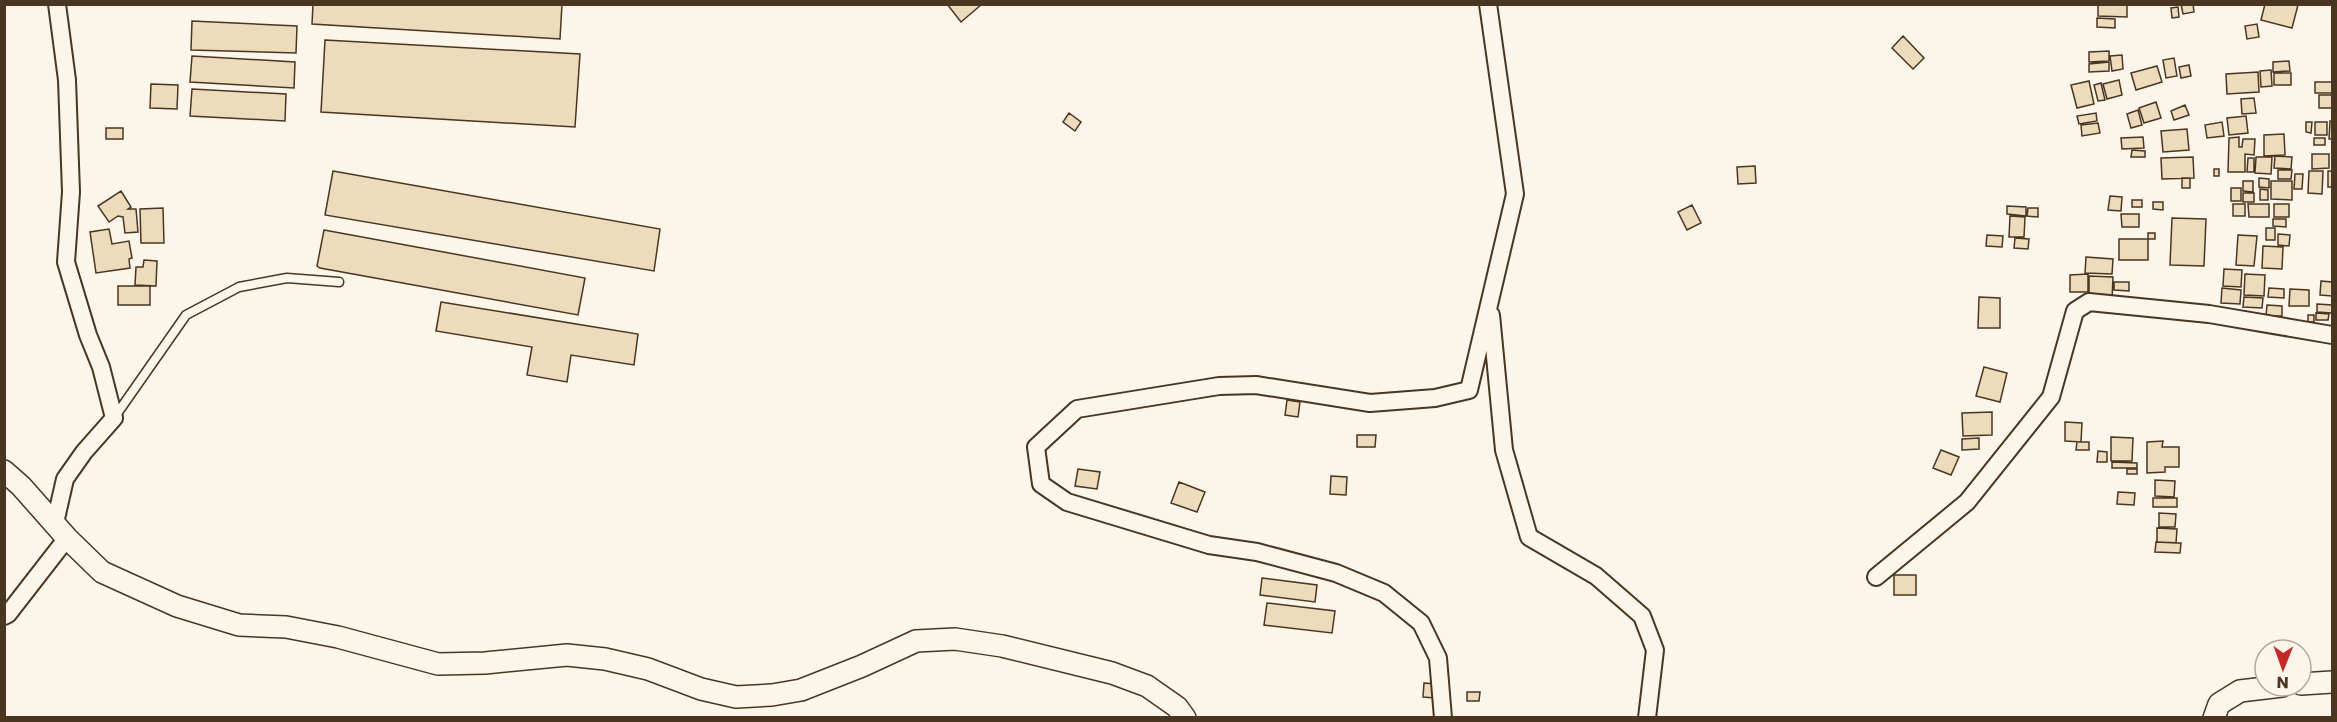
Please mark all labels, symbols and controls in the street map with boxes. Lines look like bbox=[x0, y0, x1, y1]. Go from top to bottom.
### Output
north arrow bbox=[2253, 638, 2313, 698]
text: N bbox=[2277, 671, 2289, 694]

